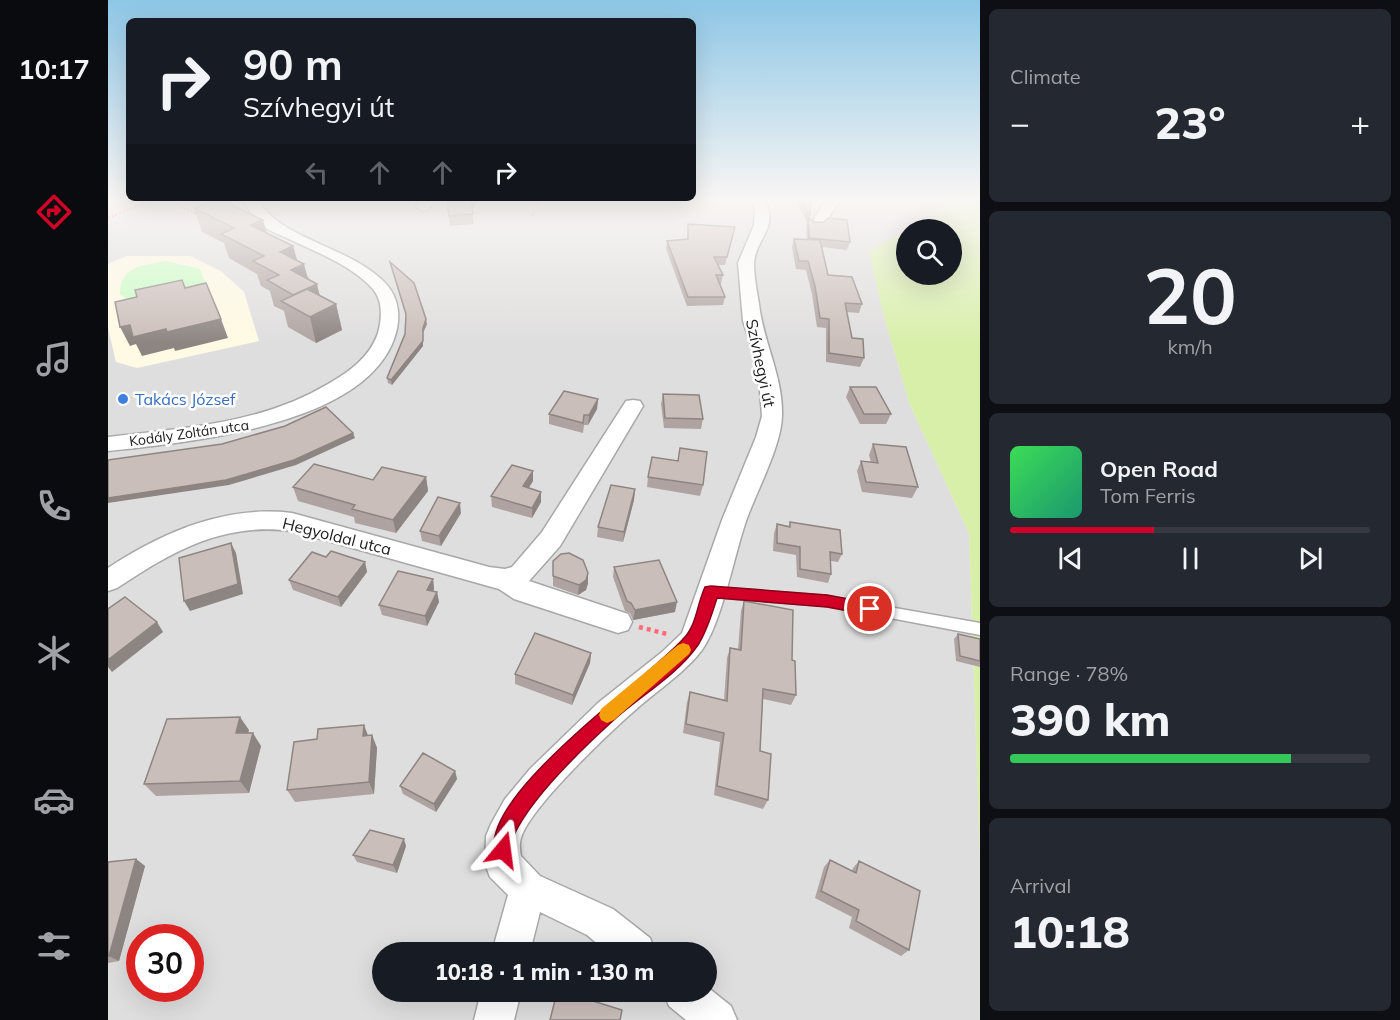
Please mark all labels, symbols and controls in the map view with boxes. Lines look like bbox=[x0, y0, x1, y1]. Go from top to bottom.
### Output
text: 90 m bbox=[243, 38, 343, 91]
icon: right bbox=[144, 42, 222, 120]
text: 10:17 bbox=[18, 52, 90, 86]
text: Climate bbox=[1010, 64, 1081, 89]
text: Szívhegyi út bbox=[243, 90, 394, 124]
text: 23° bbox=[1154, 94, 1226, 150]
text: − bbox=[1010, 102, 1030, 143]
text: + bbox=[1350, 102, 1370, 143]
icon: left bbox=[300, 156, 333, 189]
icon: ahead bbox=[363, 156, 396, 189]
icon: ahead bbox=[426, 156, 459, 189]
icon: right bbox=[489, 156, 522, 189]
icon: directions bbox=[33, 191, 75, 233]
map controls bbox=[896, 219, 962, 285]
button: search bbox=[896, 219, 962, 285]
text: 20 bbox=[1143, 246, 1237, 344]
street label: Szívhegyi út bbox=[742, 317, 780, 409]
text: km/h bbox=[1167, 334, 1213, 359]
icon: music bbox=[33, 338, 75, 380]
place label: Takács József bbox=[135, 389, 236, 409]
marker: Takács József bbox=[116, 392, 130, 406]
street label: Kodály Zoltán utca bbox=[128, 416, 250, 450]
text: Open Road bbox=[1100, 455, 1218, 483]
text: Tom Ferris bbox=[1100, 483, 1196, 508]
icon: phone bbox=[33, 485, 75, 527]
street label: Hegyoldal utca bbox=[281, 513, 393, 559]
icon: previous bbox=[1054, 542, 1087, 575]
icon: pause bbox=[1174, 542, 1207, 575]
icon: next bbox=[1294, 542, 1327, 575]
pin bbox=[844, 583, 895, 634]
icon: arrive bbox=[853, 592, 886, 625]
icon: climate bbox=[33, 632, 75, 674]
text: Range · 78% bbox=[1010, 661, 1128, 686]
text: 390 km bbox=[1010, 691, 1171, 747]
icon: car bbox=[33, 779, 75, 821]
position arrow bbox=[471, 818, 535, 882]
text: Arrival bbox=[1010, 873, 1071, 898]
text: 10:18 bbox=[1010, 903, 1130, 959]
speed limit sign: 30 bbox=[126, 924, 204, 1002]
icon: filters bbox=[33, 925, 75, 967]
text: 10:18 · 1 min · 130 m bbox=[435, 958, 654, 986]

